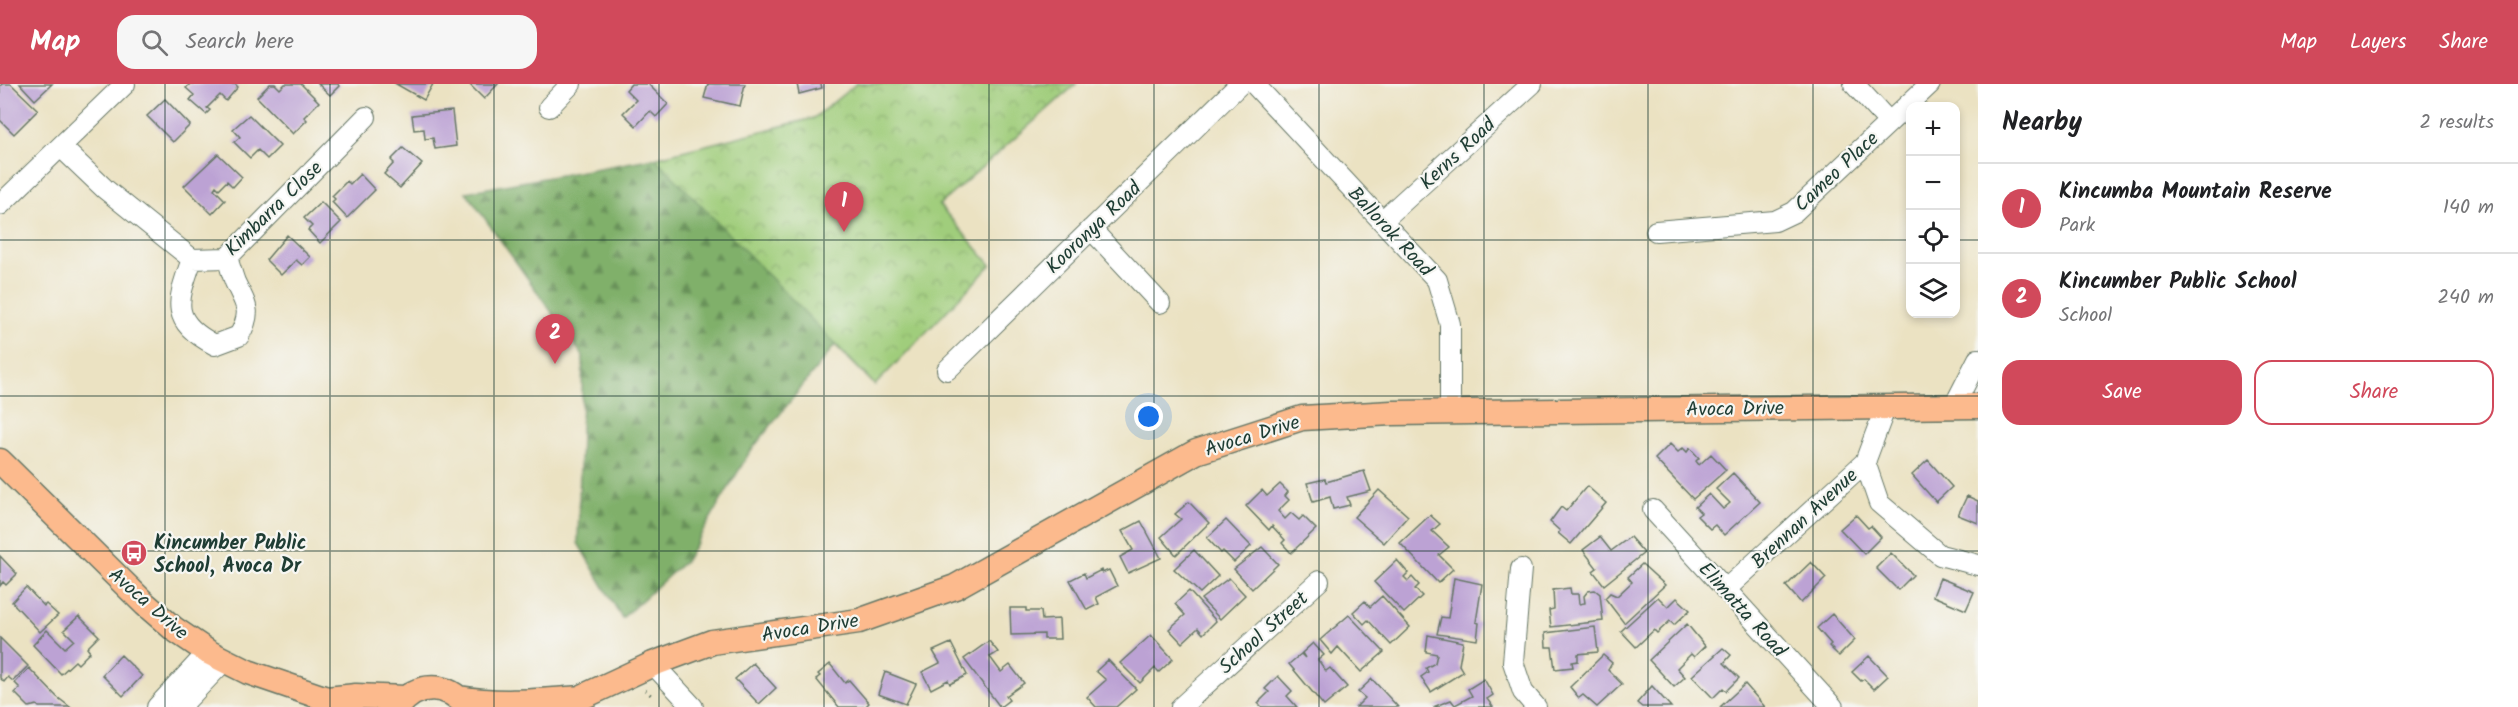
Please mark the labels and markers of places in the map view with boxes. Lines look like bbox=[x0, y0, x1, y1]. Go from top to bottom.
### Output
pin: 1 bbox=[824, 182, 864, 232]
pin: 2 bbox=[536, 314, 574, 364]
place label: Kincumber Public School, Avoca Dr bbox=[154, 528, 307, 583]
bus stop icon: Kincumber Public School, Avoca Dr bbox=[119, 538, 149, 568]

